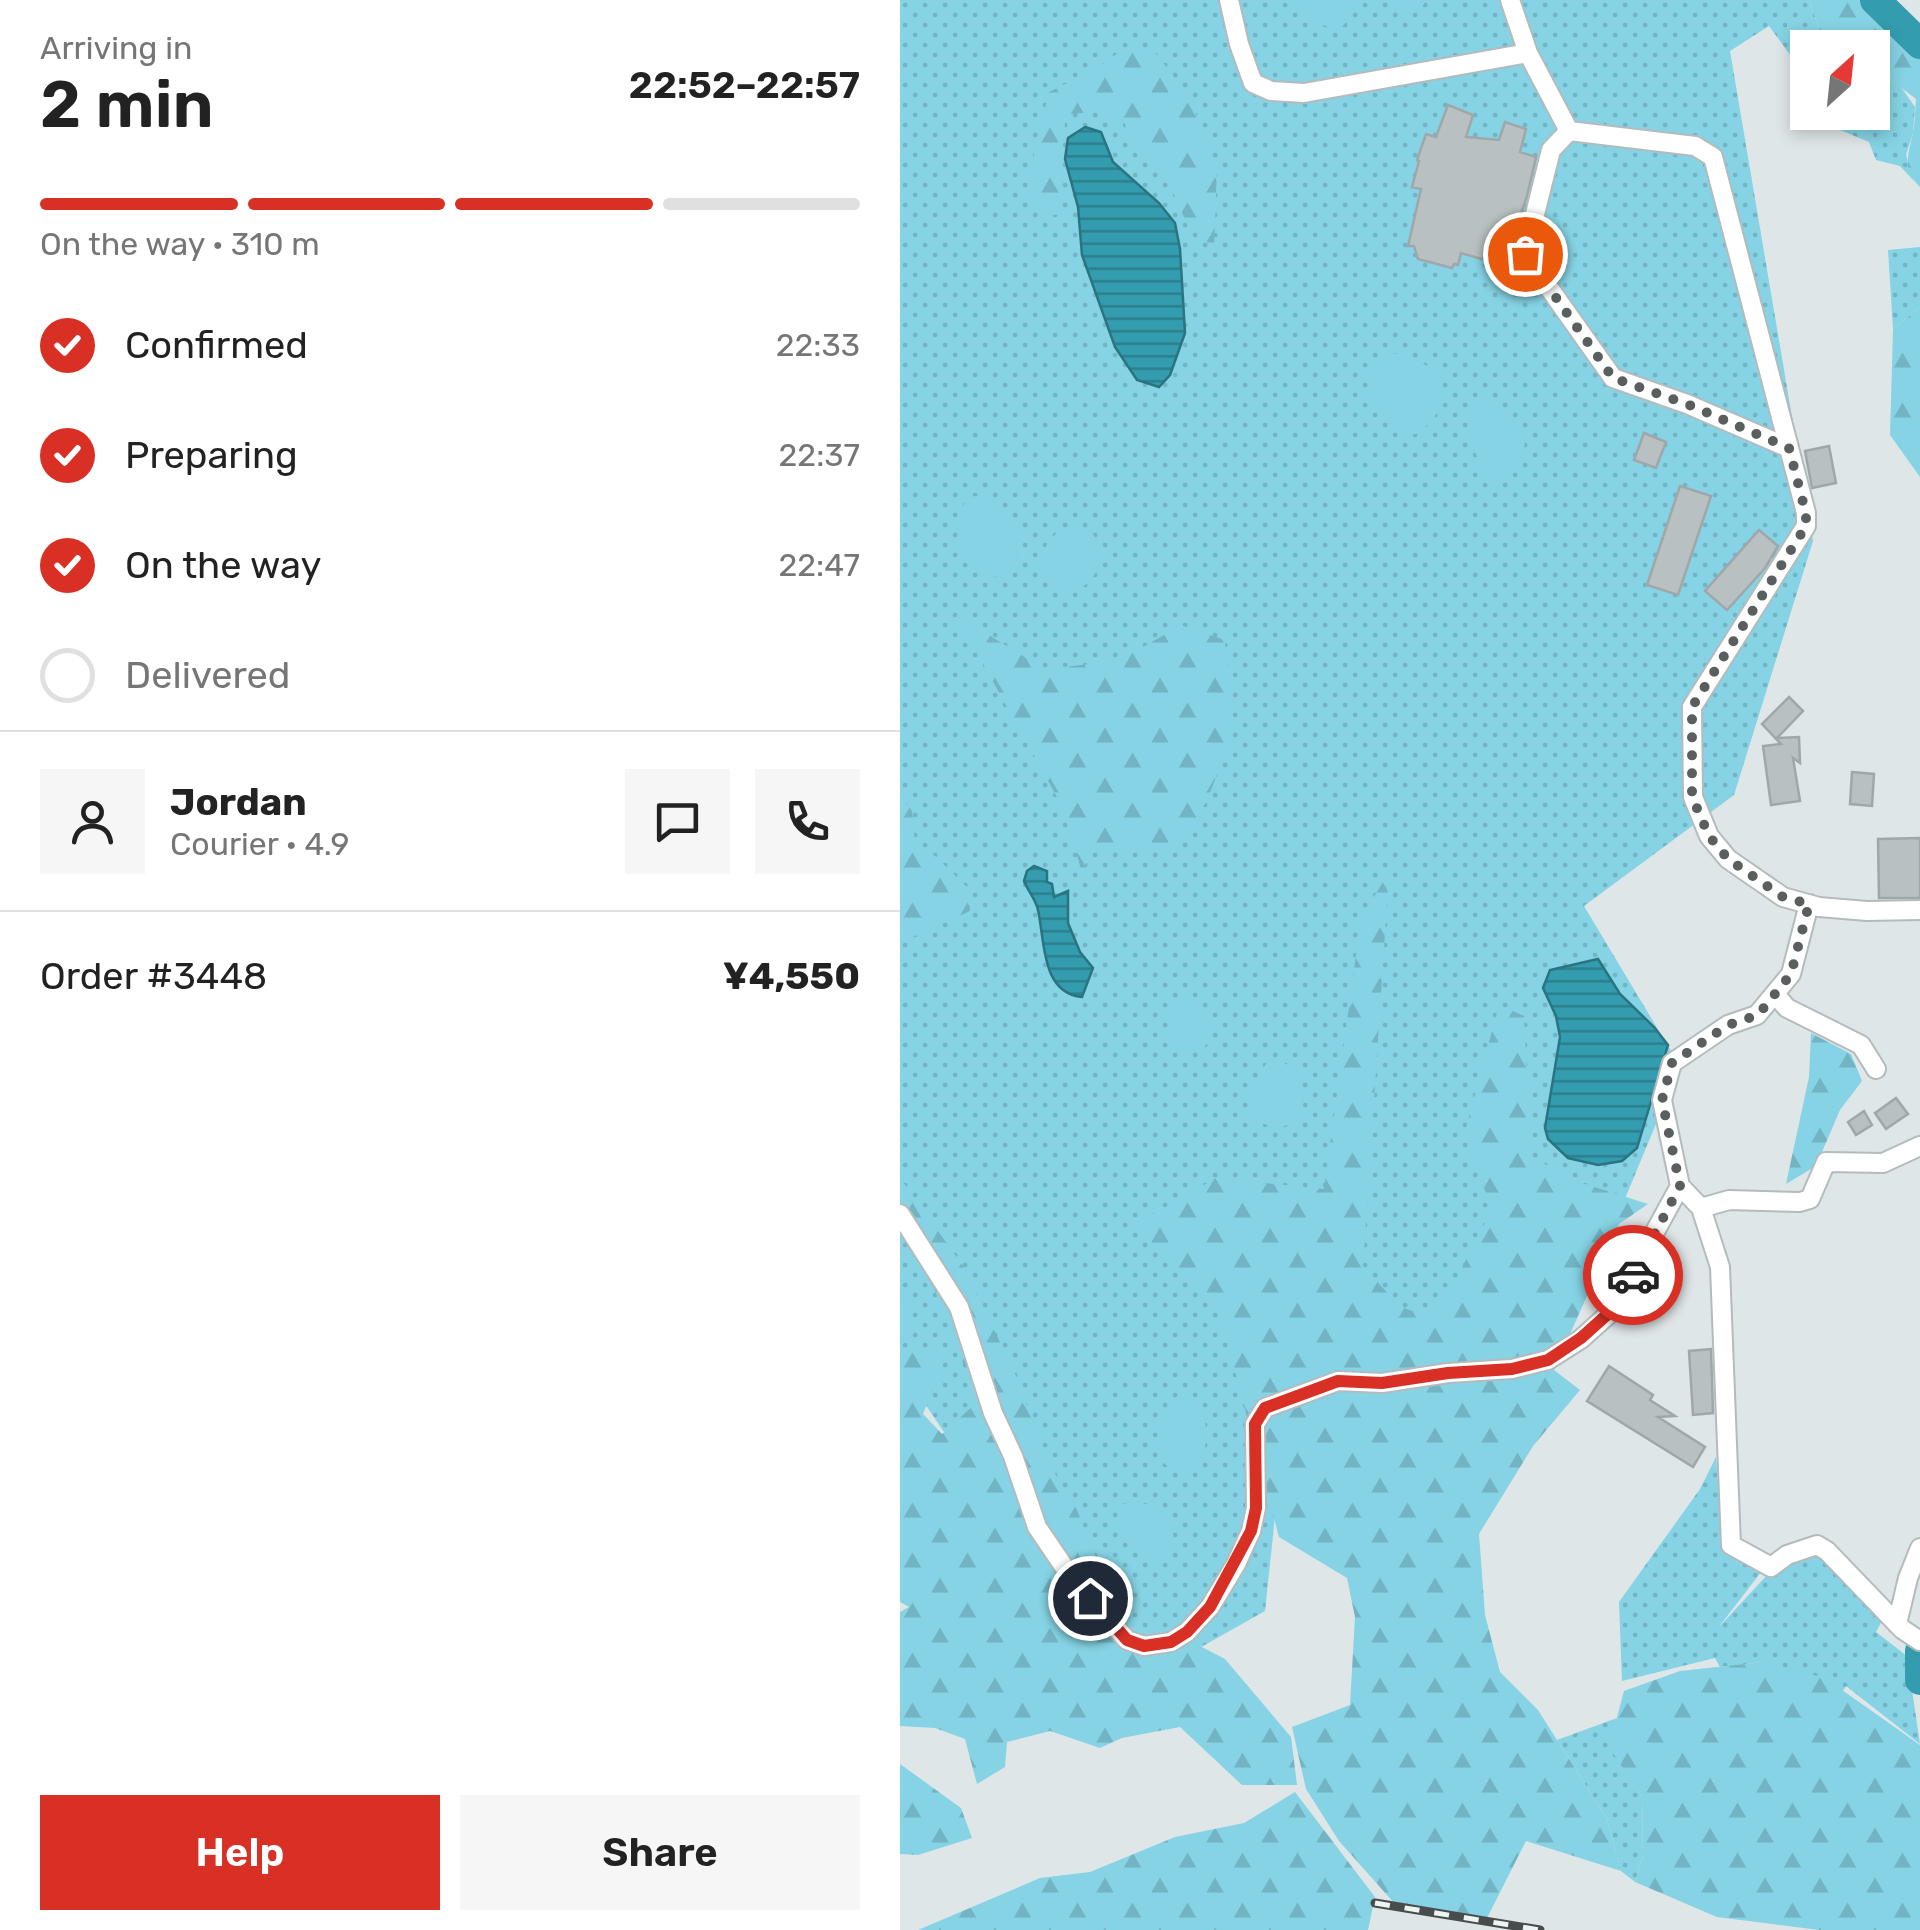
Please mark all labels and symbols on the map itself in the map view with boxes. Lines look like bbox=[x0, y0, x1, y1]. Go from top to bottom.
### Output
north arrow bbox=[1790, 30, 1890, 130]
pin bbox=[1483, 212, 1568, 297]
courier bbox=[1583, 1225, 1683, 1325]
pin bbox=[1048, 1556, 1133, 1641]

